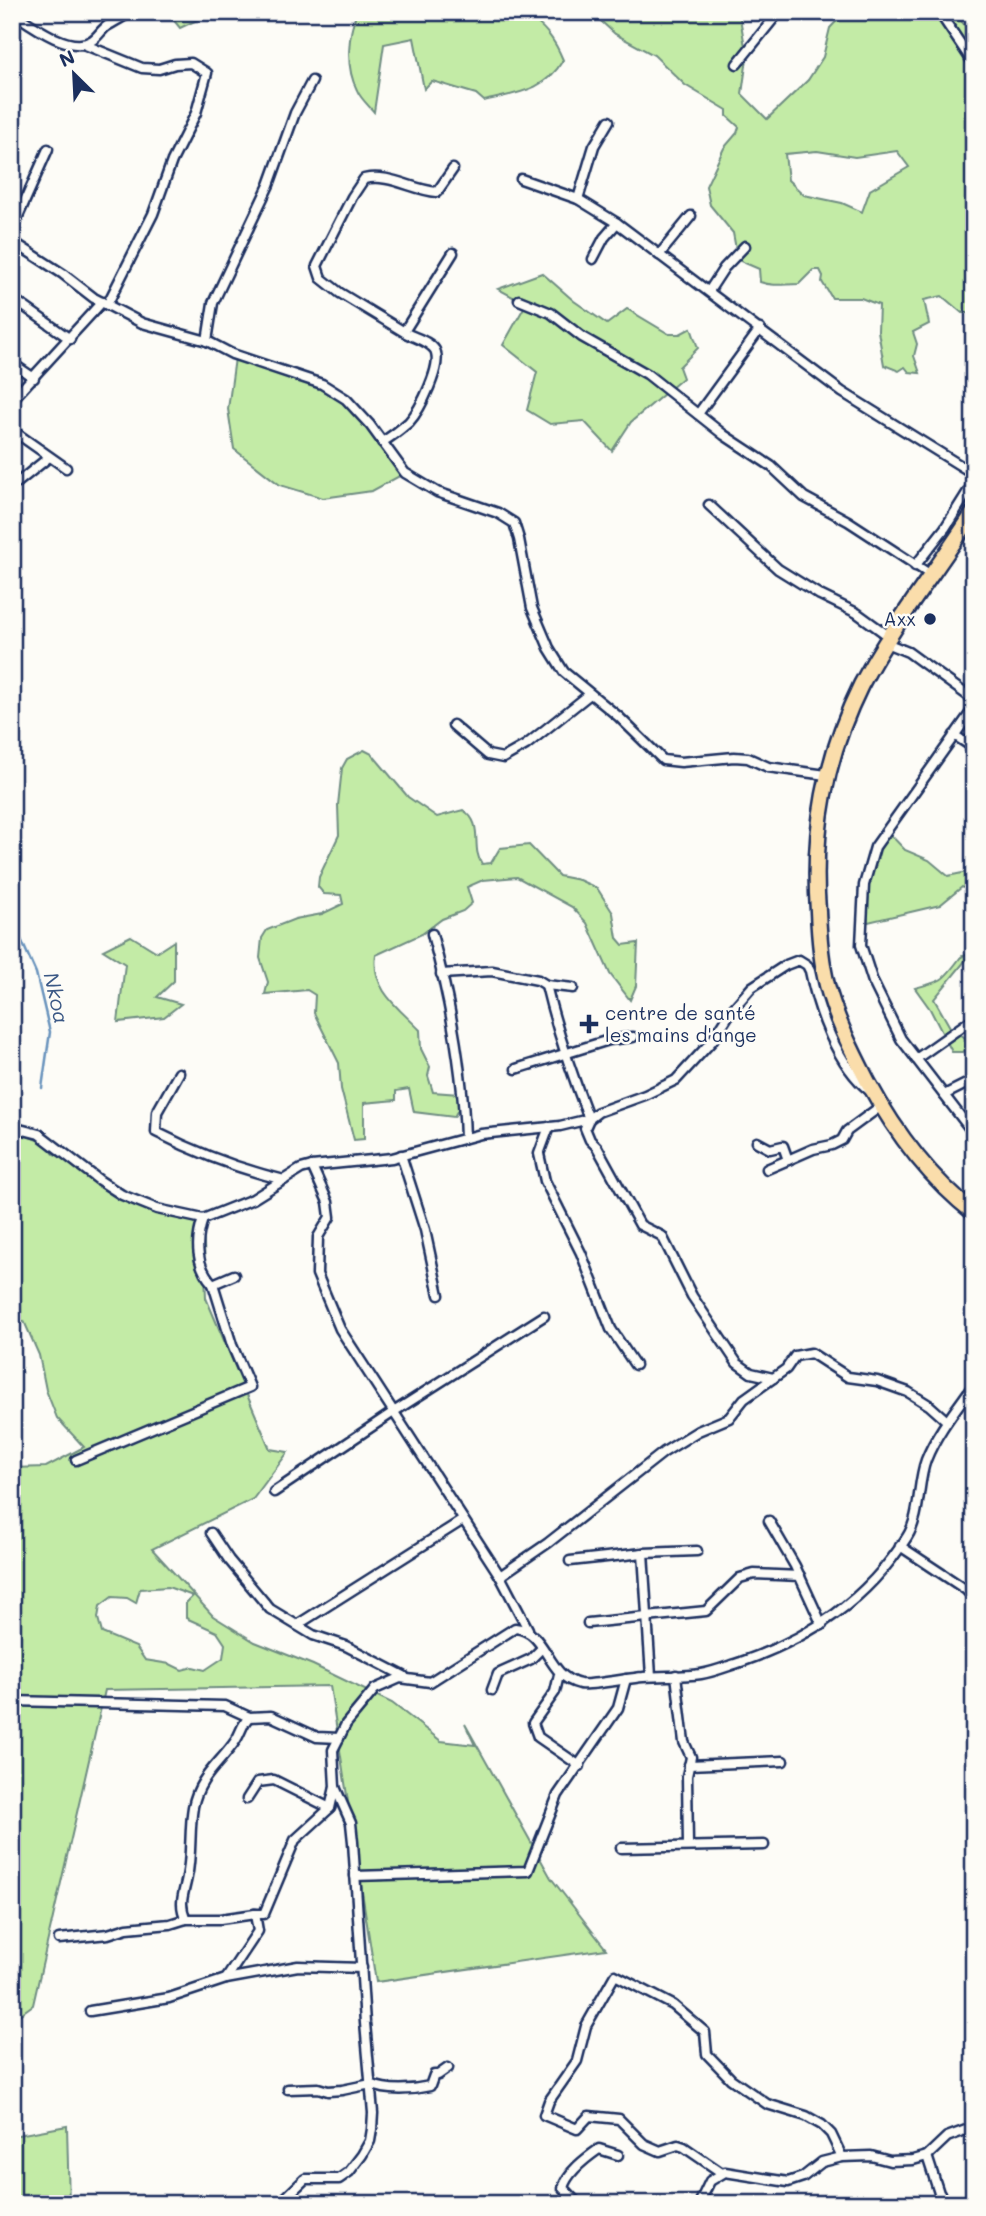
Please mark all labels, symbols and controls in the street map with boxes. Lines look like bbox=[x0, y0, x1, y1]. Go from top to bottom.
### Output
north arrow bbox=[38, 38, 108, 108]
text: N bbox=[55, 44, 79, 72]
place label: Axx bbox=[884, 606, 916, 631]
marker: Axx bbox=[922, 611, 938, 627]
water label: Nkoa bbox=[38, 969, 76, 1026]
place label: centre de santé les mains d'ange bbox=[605, 1000, 757, 1047]
marker: centre de santé les mains d'ange bbox=[579, 1014, 599, 1034]

